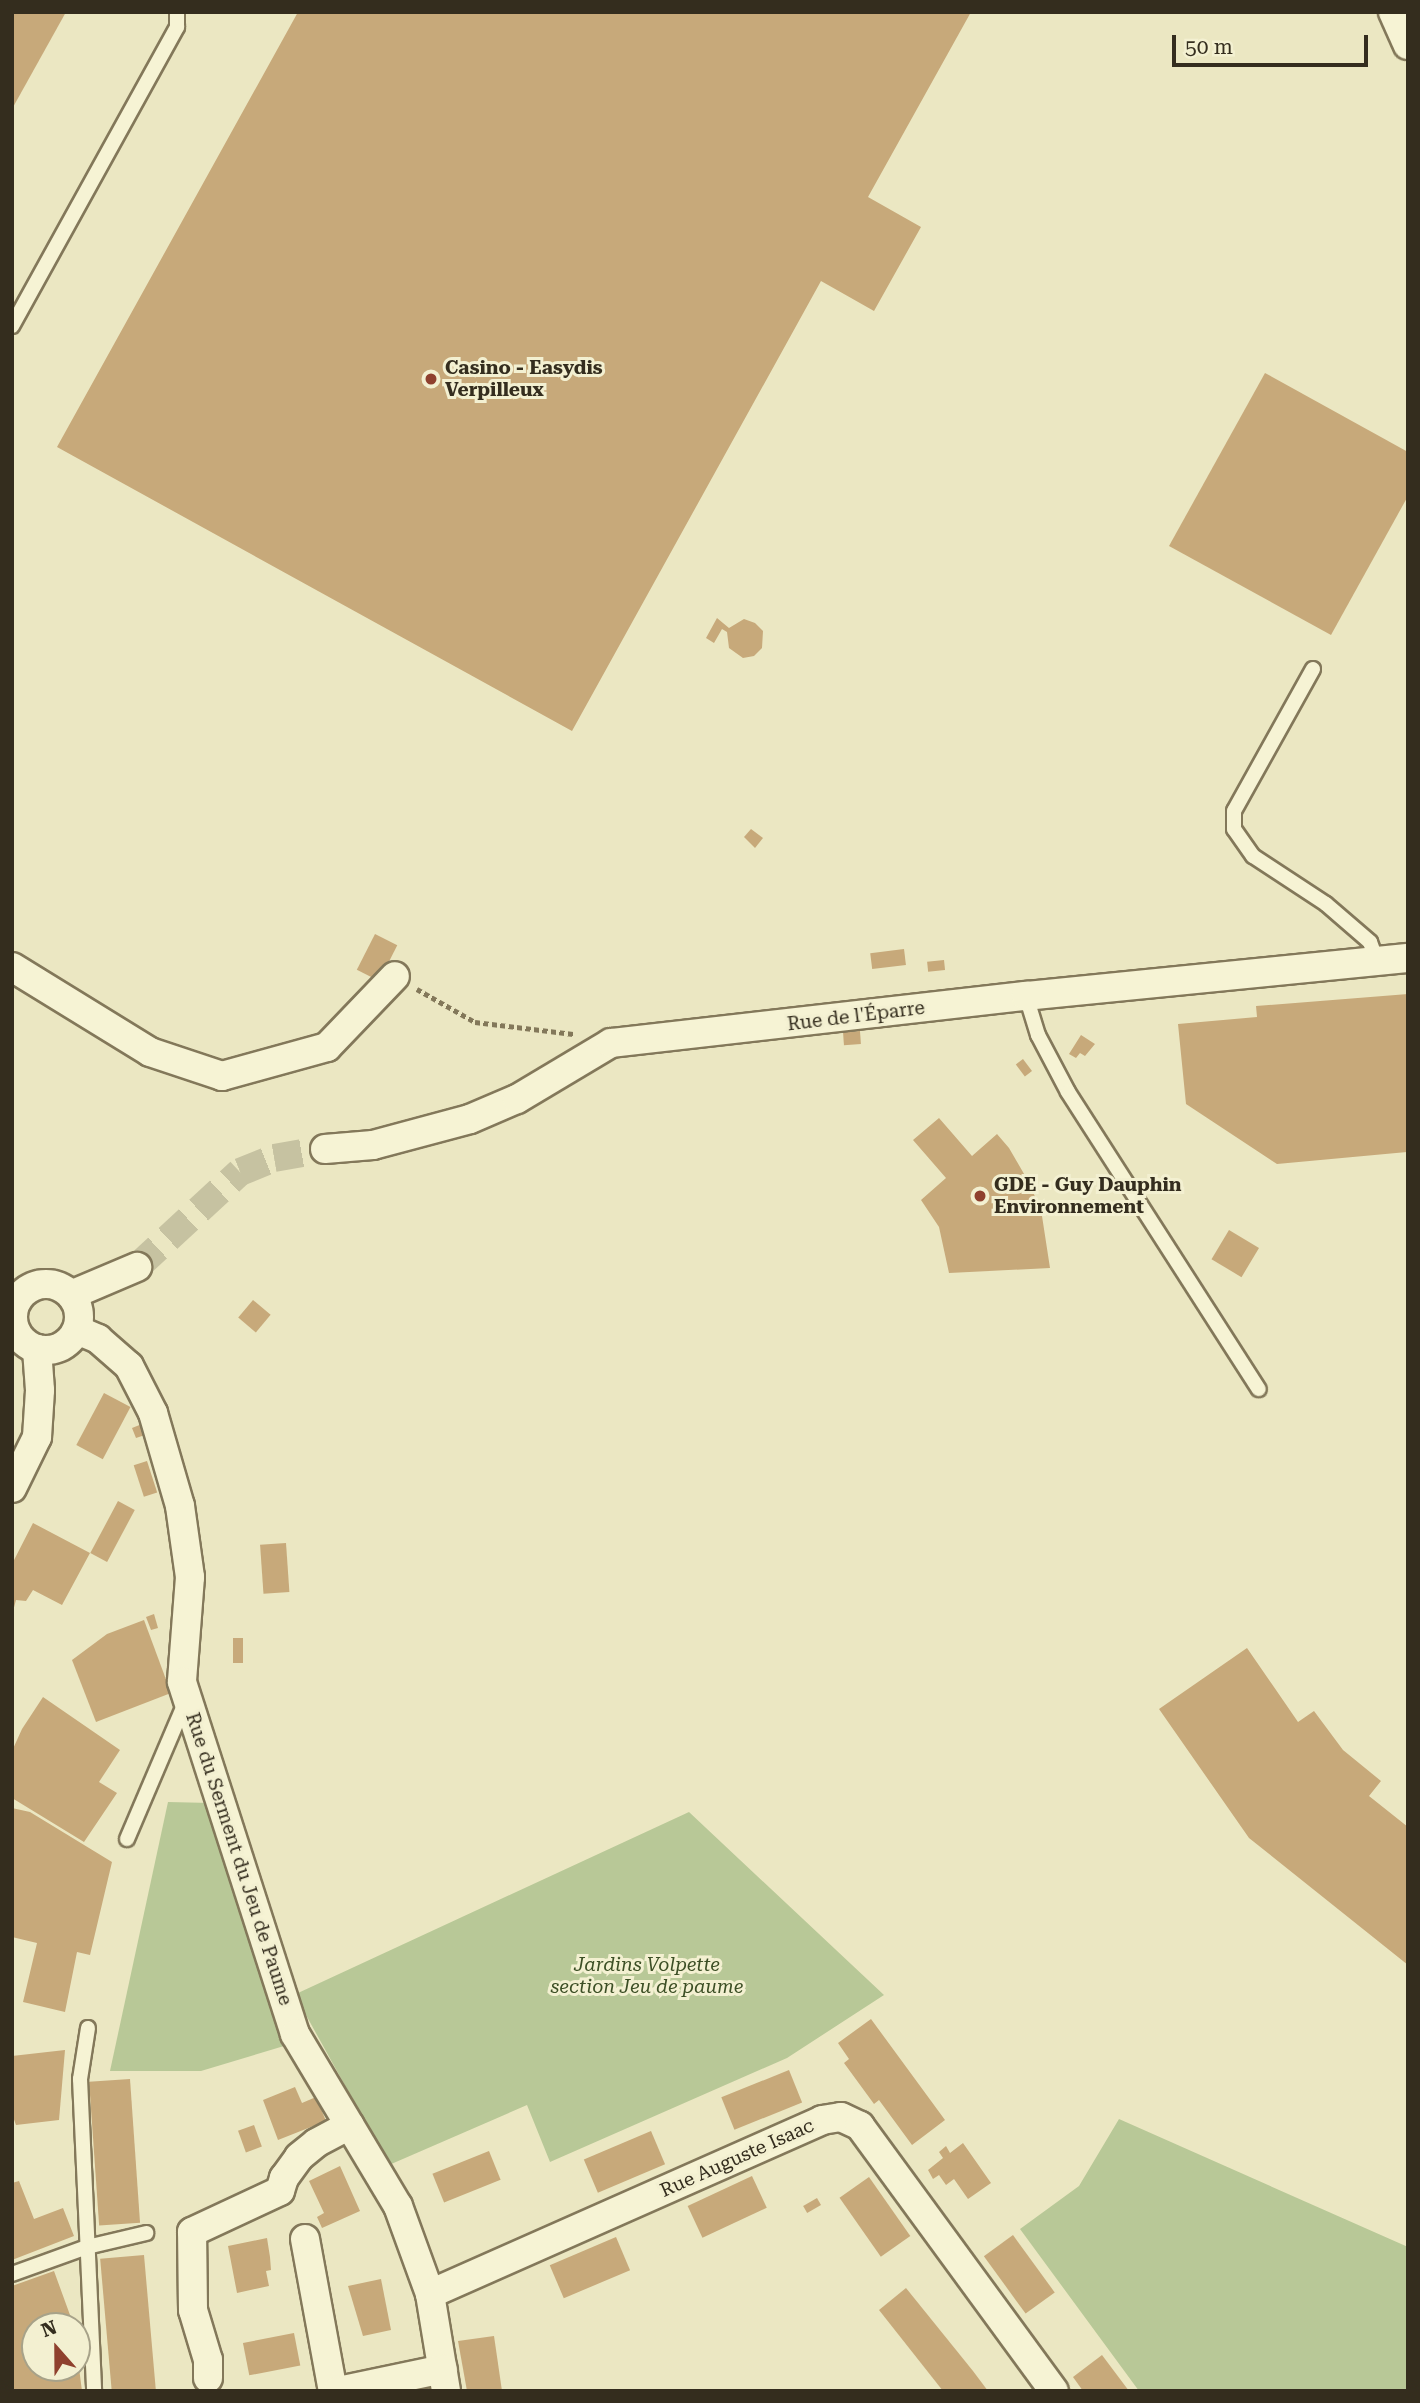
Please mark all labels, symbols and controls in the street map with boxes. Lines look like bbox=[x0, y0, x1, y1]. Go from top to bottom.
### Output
scale bar bbox=[1175, 21, 1371, 65]
text: 50 m bbox=[1185, 35, 1233, 59]
place label: Casino - Easydis Verpilleux bbox=[445, 357, 603, 401]
marker: Casino - Easydis Verpilleux bbox=[423, 371, 439, 387]
street label: Rue de l'Éparre bbox=[786, 996, 926, 1036]
place label: GDE - Guy Dauphin Environnement bbox=[994, 1174, 1182, 1218]
marker: GDE - Guy Dauphin Environnement bbox=[972, 1188, 988, 1204]
street label: Rue du Serment du Jeu de Paume bbox=[181, 1710, 297, 2008]
park label: Jardins Volpette section Jeu de paume bbox=[551, 1954, 743, 1998]
street label: Rue Auguste Isaac bbox=[657, 2114, 817, 2202]
north arrow bbox=[21, 2312, 91, 2382]
text: N bbox=[38, 2315, 60, 2342]

